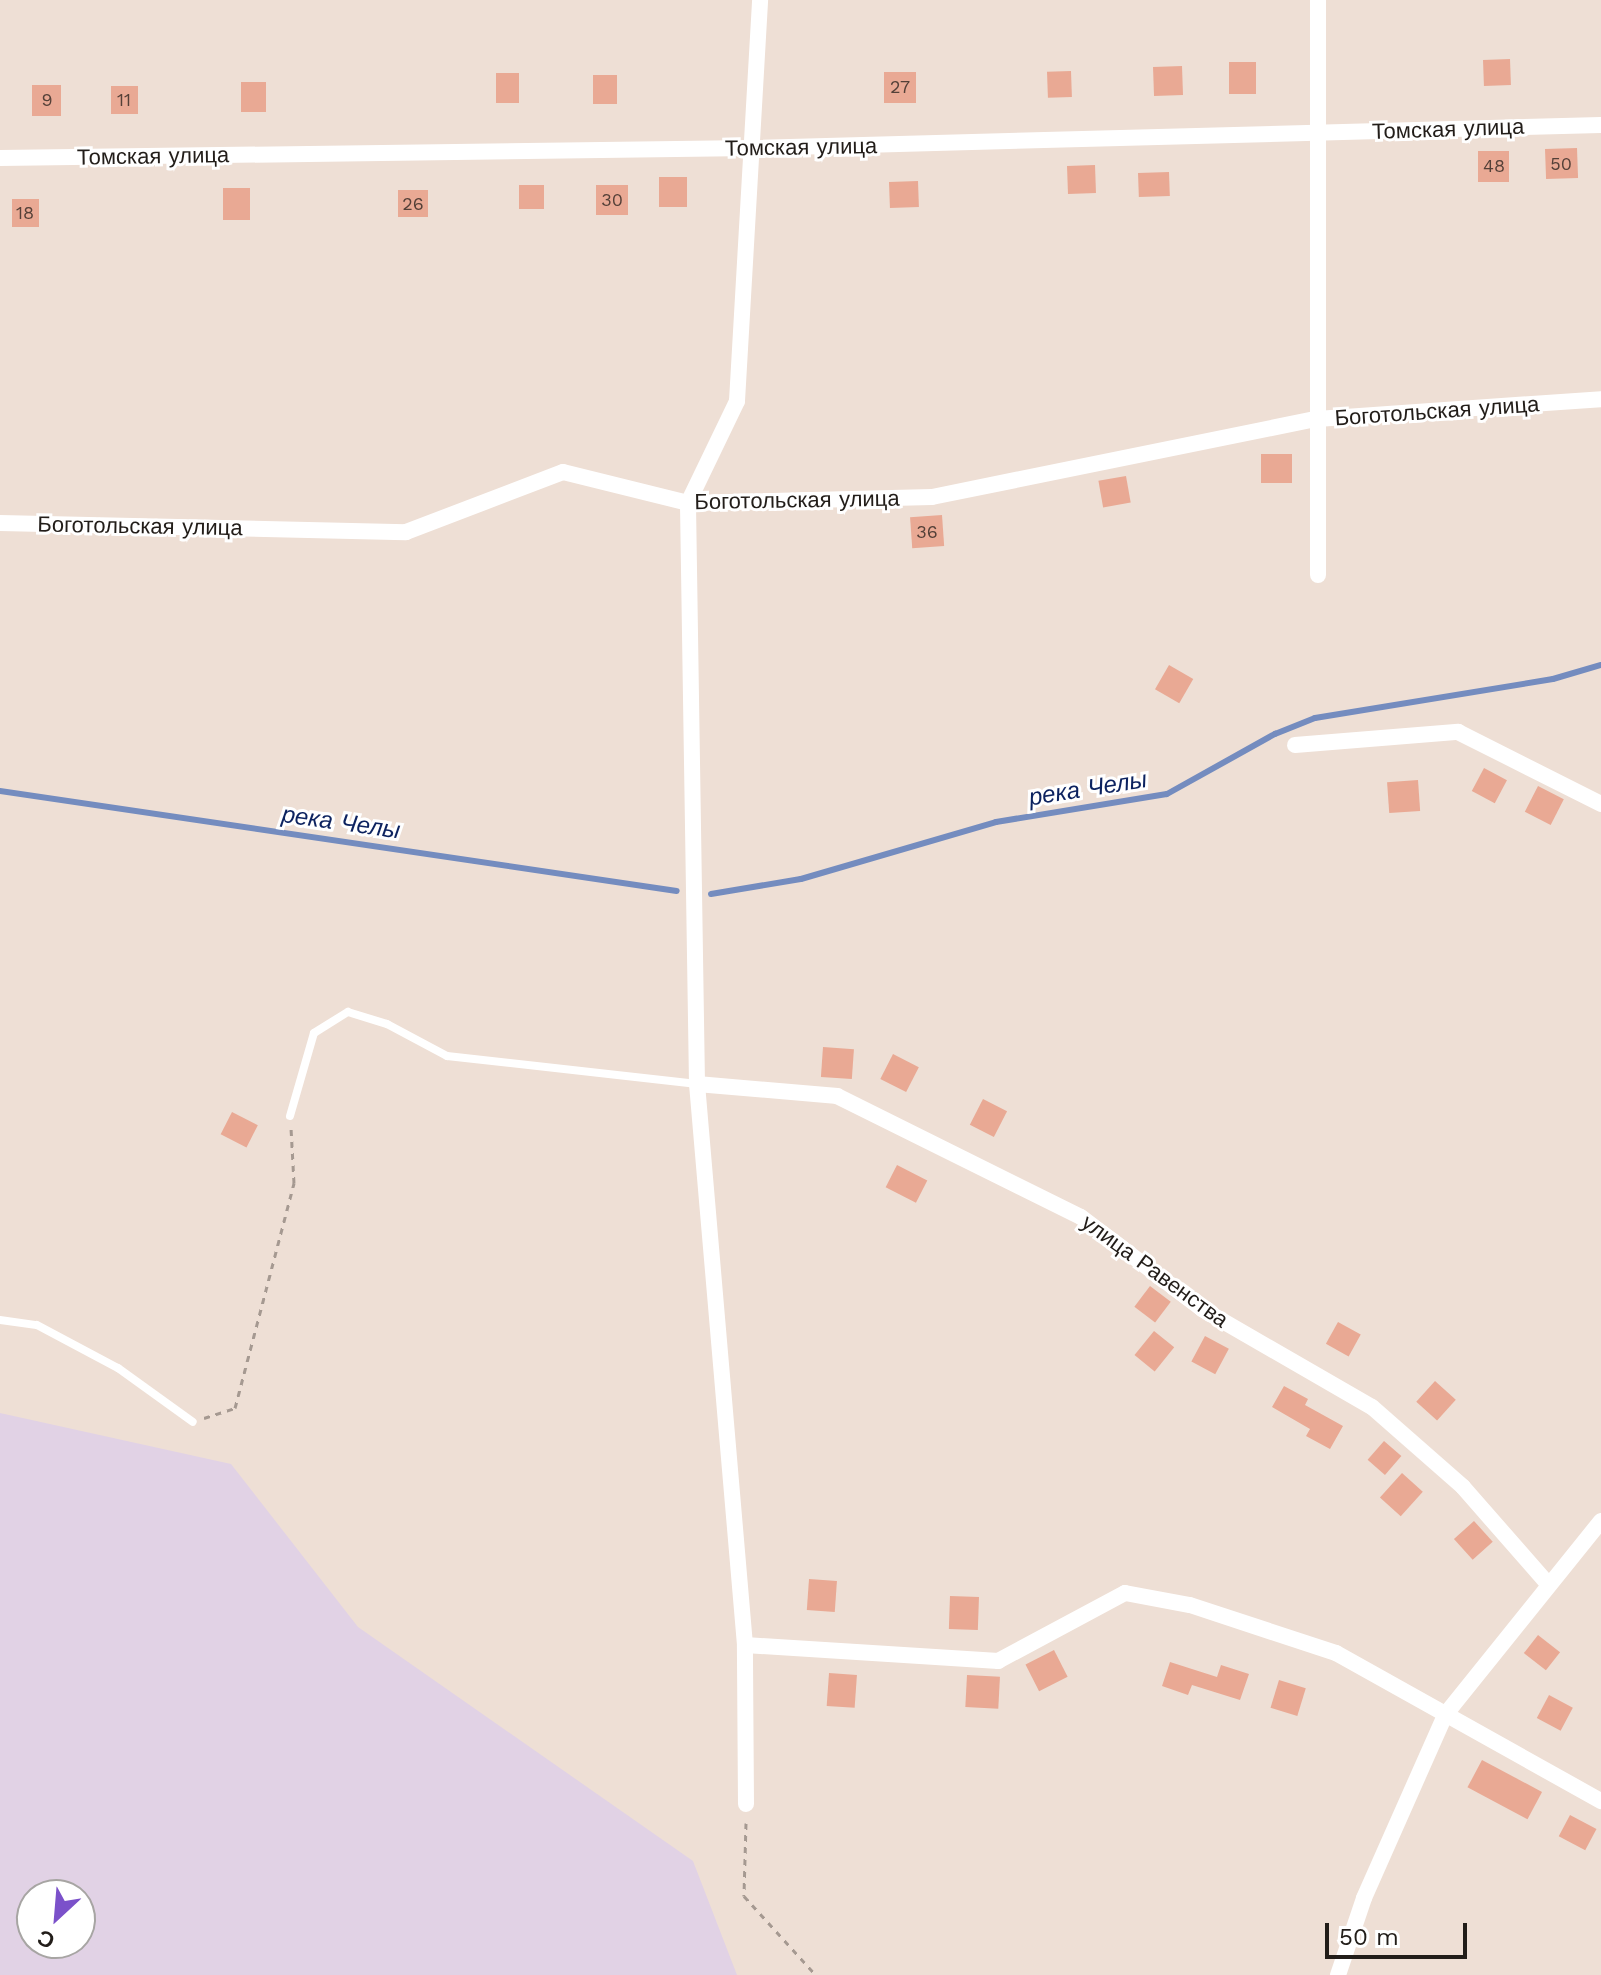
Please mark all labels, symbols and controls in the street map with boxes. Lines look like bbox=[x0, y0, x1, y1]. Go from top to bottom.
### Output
house number: 27 bbox=[890, 76, 910, 98]
house number: 9 bbox=[41, 89, 53, 111]
house number: 11 bbox=[117, 89, 131, 111]
street label: Томская улица bbox=[1371, 113, 1525, 145]
street label: Томская улица bbox=[725, 132, 877, 162]
street label: Томская улица bbox=[77, 141, 229, 171]
house number: 50 bbox=[1550, 153, 1572, 175]
house number: 48 bbox=[1483, 155, 1505, 177]
house number: 30 bbox=[601, 189, 623, 211]
house number: 26 bbox=[402, 193, 424, 215]
house number: 18 bbox=[16, 202, 34, 224]
street label: Боготольская улица bbox=[1334, 391, 1540, 431]
street label: Боготольская улица bbox=[694, 485, 900, 515]
street label: Боготольская улица bbox=[37, 511, 243, 541]
house number: 36 bbox=[916, 521, 938, 543]
water label: река Челы bbox=[1027, 765, 1149, 813]
water label: река Челы bbox=[280, 800, 402, 846]
street label: улица Равенства bbox=[1077, 1209, 1233, 1333]
north arrow bbox=[16, 1879, 96, 1959]
scale bar bbox=[1329, 1907, 1471, 1957]
text: 50 m bbox=[1339, 1923, 1399, 1951]
text: С bbox=[34, 1925, 59, 1954]

